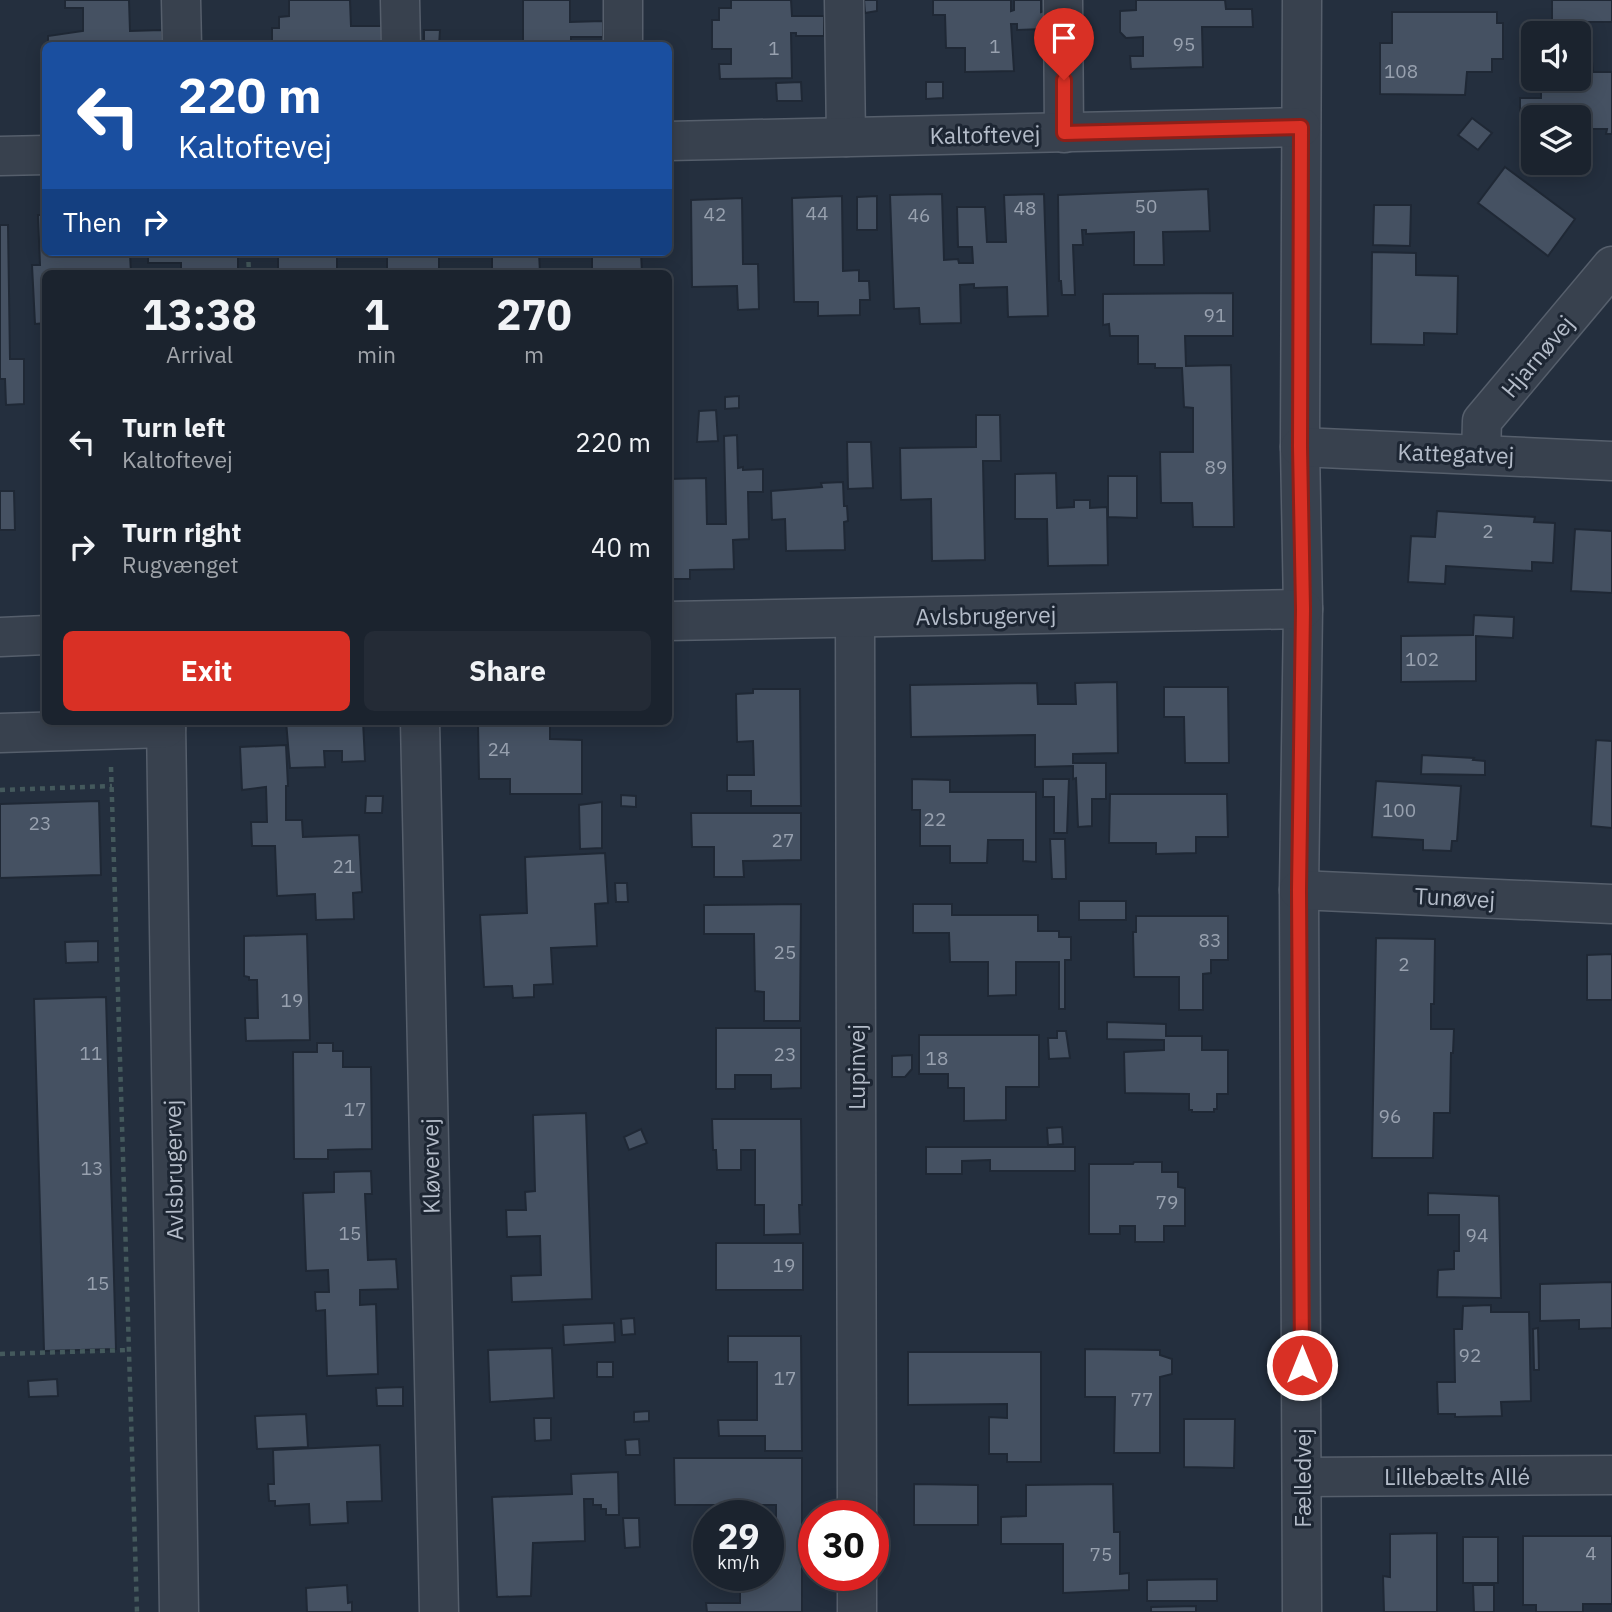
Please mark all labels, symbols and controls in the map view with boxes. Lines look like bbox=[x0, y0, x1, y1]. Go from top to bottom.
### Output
pin bbox=[1034, 8, 1094, 80]
icon: arrive bbox=[1045, 19, 1083, 57]
map controls bbox=[1521, 21, 1591, 175]
button: sound bbox=[1521, 21, 1591, 91]
house number: 95 bbox=[1173, 32, 1195, 56]
house number: 1 bbox=[989, 34, 1001, 58]
house number: 1 bbox=[768, 36, 780, 60]
house number: 108 bbox=[1384, 59, 1418, 83]
text: 220 m bbox=[178, 63, 322, 126]
icon: left bbox=[63, 70, 154, 161]
button: layers bbox=[1521, 105, 1591, 175]
street label: Kaltoftevej bbox=[929, 118, 1041, 150]
text: Kaltoftevej bbox=[178, 125, 332, 167]
house number: 50 bbox=[1135, 194, 1157, 218]
house number: 48 bbox=[1014, 196, 1036, 220]
house number: 44 bbox=[806, 201, 828, 225]
house number: 42 bbox=[704, 202, 726, 226]
icon: right bbox=[136, 203, 174, 241]
house number: 46 bbox=[908, 203, 930, 227]
text: Then bbox=[63, 205, 122, 239]
text: 13:38 bbox=[142, 287, 257, 342]
text: 1 bbox=[364, 287, 389, 342]
text: 270 bbox=[496, 287, 572, 342]
house number: 91 bbox=[1204, 303, 1226, 327]
street label: Hjarnøvej bbox=[1494, 309, 1580, 403]
text: Arrival bbox=[166, 339, 233, 369]
text: min bbox=[357, 339, 396, 369]
text: m bbox=[524, 339, 544, 369]
text: Turn left bbox=[122, 410, 225, 444]
icon: left bbox=[63, 423, 101, 461]
text: 220 m bbox=[575, 425, 651, 459]
street label: Kattegatvej bbox=[1397, 436, 1515, 470]
text: Kaltoftevej bbox=[122, 444, 233, 474]
house number: 89 bbox=[1205, 455, 1227, 479]
text: Turn right bbox=[122, 515, 241, 549]
house number: 2 bbox=[1482, 519, 1494, 543]
icon: right bbox=[63, 528, 101, 566]
text: 40 m bbox=[591, 530, 651, 564]
text: Rugvænget bbox=[122, 549, 239, 579]
street label: Avlsbrugervej bbox=[915, 599, 1057, 631]
button: Exit bbox=[63, 631, 350, 711]
button: Share bbox=[364, 631, 651, 711]
house number: 102 bbox=[1405, 647, 1439, 671]
house number: 24 bbox=[488, 737, 510, 761]
house number: 100 bbox=[1382, 798, 1416, 822]
house number: 22 bbox=[924, 807, 946, 831]
house number: 23 bbox=[29, 811, 51, 835]
house number: 27 bbox=[772, 828, 794, 852]
house number: 21 bbox=[333, 854, 355, 878]
street label: Tunøvej bbox=[1414, 880, 1496, 914]
house number: 83 bbox=[1199, 928, 1221, 952]
house number: 25 bbox=[774, 940, 796, 964]
house number: 2 bbox=[1398, 952, 1410, 976]
house number: 19 bbox=[281, 988, 303, 1012]
street label: Lupinvej bbox=[841, 1024, 871, 1110]
house number: 11 bbox=[80, 1041, 102, 1065]
house number: 23 bbox=[774, 1042, 796, 1066]
house number: 18 bbox=[926, 1046, 948, 1070]
house number: 17 bbox=[344, 1097, 366, 1121]
street label: Avlsbrugervej bbox=[157, 1099, 189, 1241]
house number: 96 bbox=[1379, 1104, 1401, 1128]
street label: Kløvervej bbox=[414, 1118, 446, 1214]
house number: 13 bbox=[81, 1156, 103, 1180]
house number: 79 bbox=[1156, 1190, 1178, 1214]
house number: 15 bbox=[339, 1221, 361, 1245]
house number: 94 bbox=[1466, 1223, 1488, 1247]
house number: 19 bbox=[773, 1253, 795, 1277]
house number: 15 bbox=[87, 1271, 109, 1295]
position arrow bbox=[1265, 1328, 1339, 1402]
house number: 92 bbox=[1459, 1343, 1481, 1367]
house number: 17 bbox=[774, 1366, 796, 1390]
house number: 77 bbox=[1131, 1387, 1153, 1411]
street label: Fælledvej bbox=[1287, 1428, 1317, 1528]
street label: Lillebælts Allé bbox=[1384, 1461, 1530, 1491]
speed limit sign: 30 bbox=[798, 1500, 889, 1591]
text: 29 bbox=[717, 1513, 760, 1559]
house number: 4 bbox=[1585, 1541, 1597, 1565]
house number: 75 bbox=[1090, 1542, 1112, 1566]
text: km/h bbox=[717, 1551, 760, 1574]

